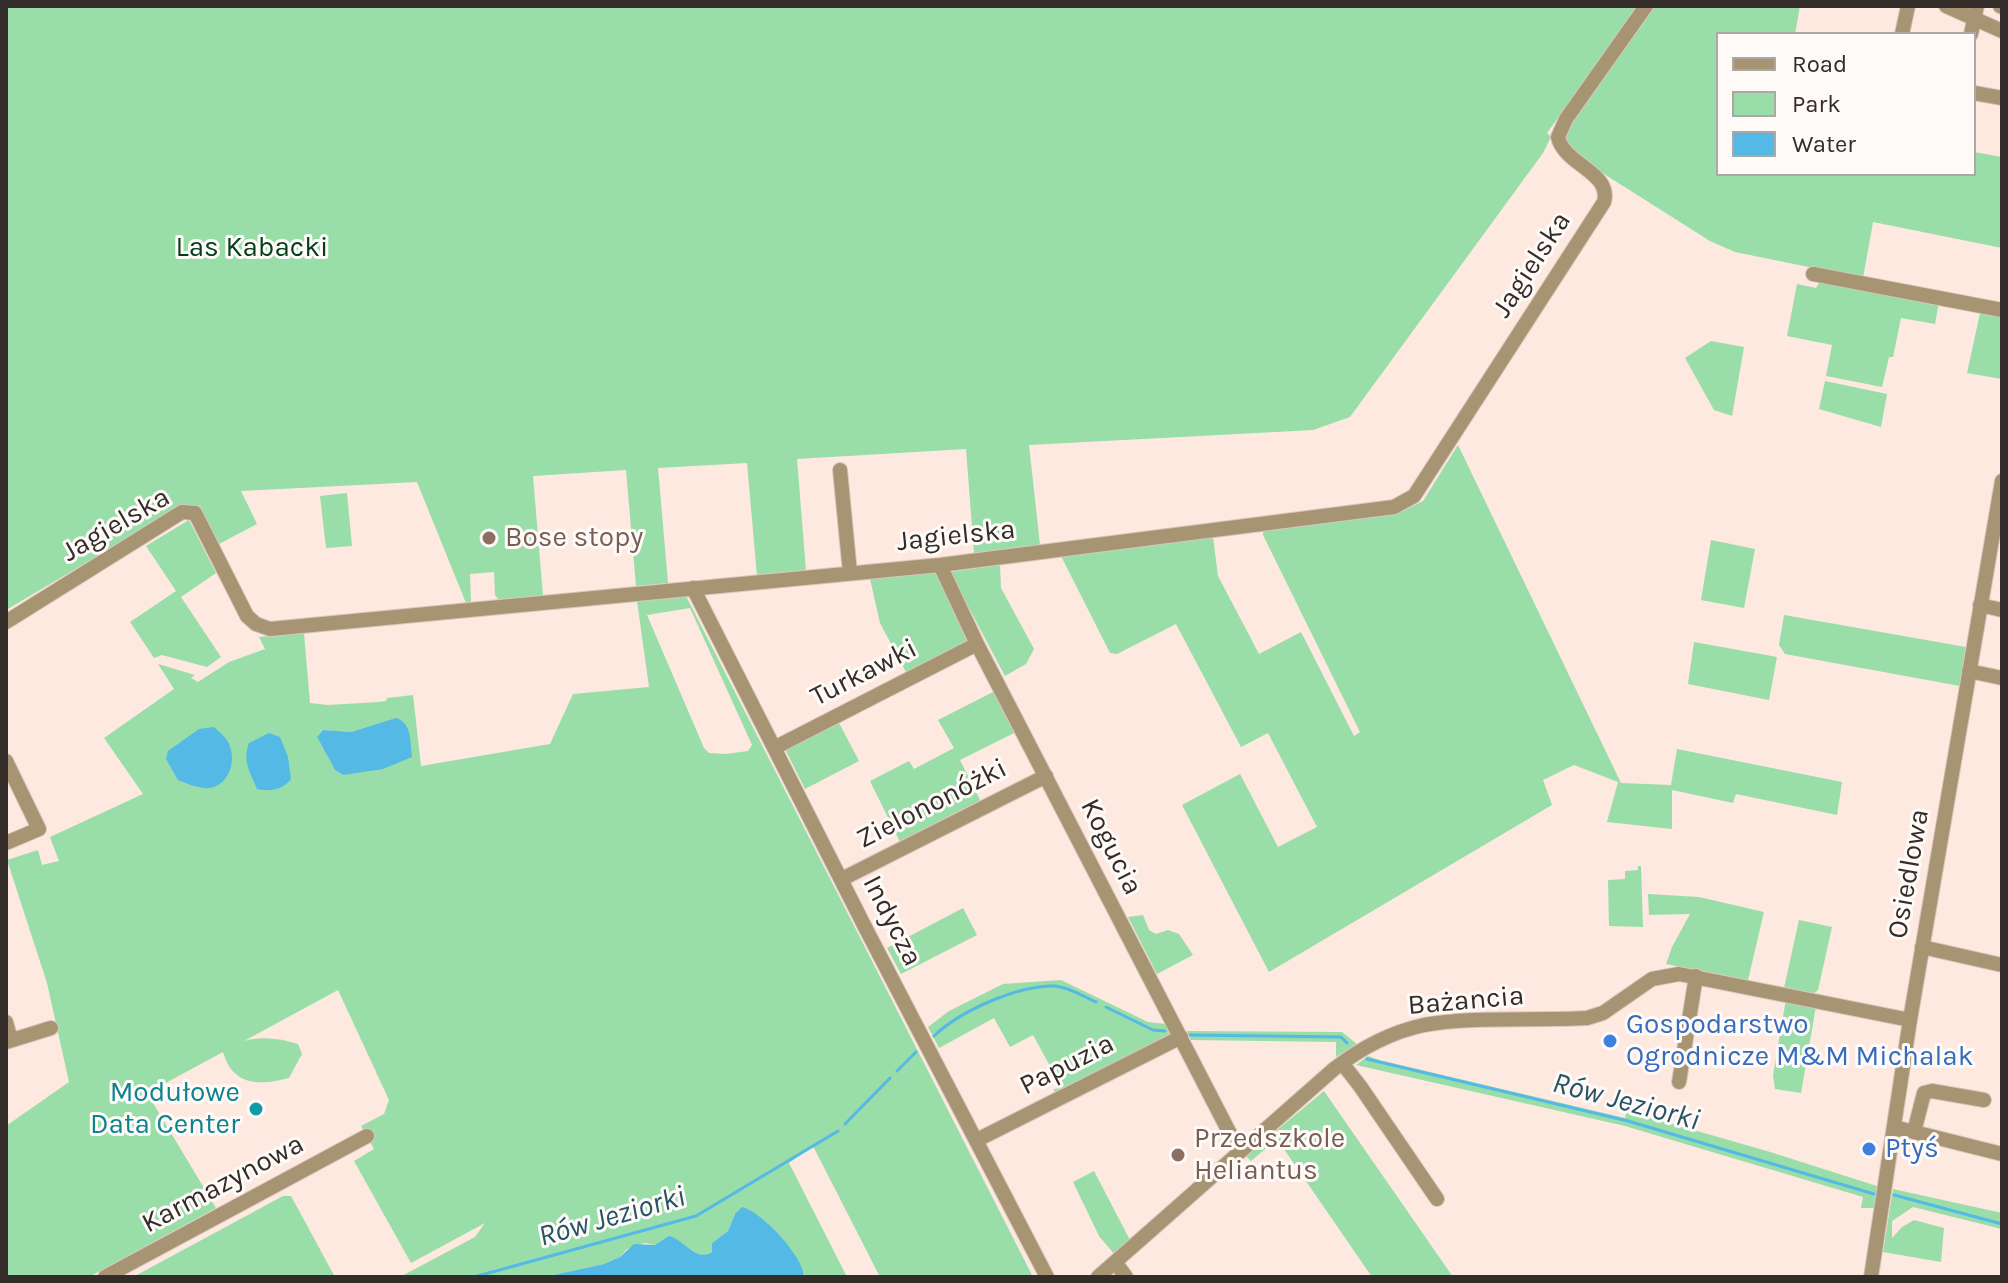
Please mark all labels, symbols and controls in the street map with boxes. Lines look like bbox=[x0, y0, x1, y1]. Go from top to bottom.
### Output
legend bbox=[1716, 32, 1976, 176]
text: Road bbox=[1792, 50, 1847, 78]
text: Park bbox=[1792, 90, 1841, 118]
text: Water bbox=[1792, 130, 1856, 158]
street label: Jagielska bbox=[1486, 206, 1578, 324]
park label: Las Kabacki bbox=[176, 231, 328, 265]
street label: Jagielska bbox=[56, 481, 176, 569]
street label: Jagielska bbox=[895, 513, 1017, 559]
place label: Bose stopy bbox=[505, 521, 643, 555]
marker: Bose stopy bbox=[480, 529, 498, 547]
street label: Turkawki bbox=[805, 632, 923, 714]
street label: Zielononóżki bbox=[851, 752, 1013, 856]
street label: Kogucia bbox=[1073, 793, 1149, 901]
street label: Osiedlowa bbox=[1881, 807, 1937, 941]
street label: Indycza bbox=[855, 870, 929, 972]
street label: Bażancia bbox=[1406, 979, 1526, 1023]
place label: Gospodarstwo Ogrodnicze M&M Michalak bbox=[1626, 1008, 1973, 1074]
street label: Papuzia bbox=[1014, 1027, 1120, 1103]
marker: Gospodarstwo Ogrodnicze M&M Michalak bbox=[1601, 1032, 1619, 1050]
water label: Rów Jeziorki bbox=[1548, 1065, 1704, 1139]
place label: Modułowe Data Center bbox=[90, 1076, 240, 1142]
marker: Modułowe Data Center bbox=[247, 1100, 265, 1118]
place label: Przedszkole Heliantus bbox=[1194, 1122, 1345, 1188]
street label: Karmazynowa bbox=[136, 1127, 310, 1241]
place label: Ptyś bbox=[1885, 1132, 1939, 1166]
marker: Ptyś bbox=[1860, 1140, 1878, 1158]
marker: Przedszkole Heliantus bbox=[1169, 1146, 1187, 1164]
water label: Rów Jeziorki bbox=[534, 1179, 690, 1255]

